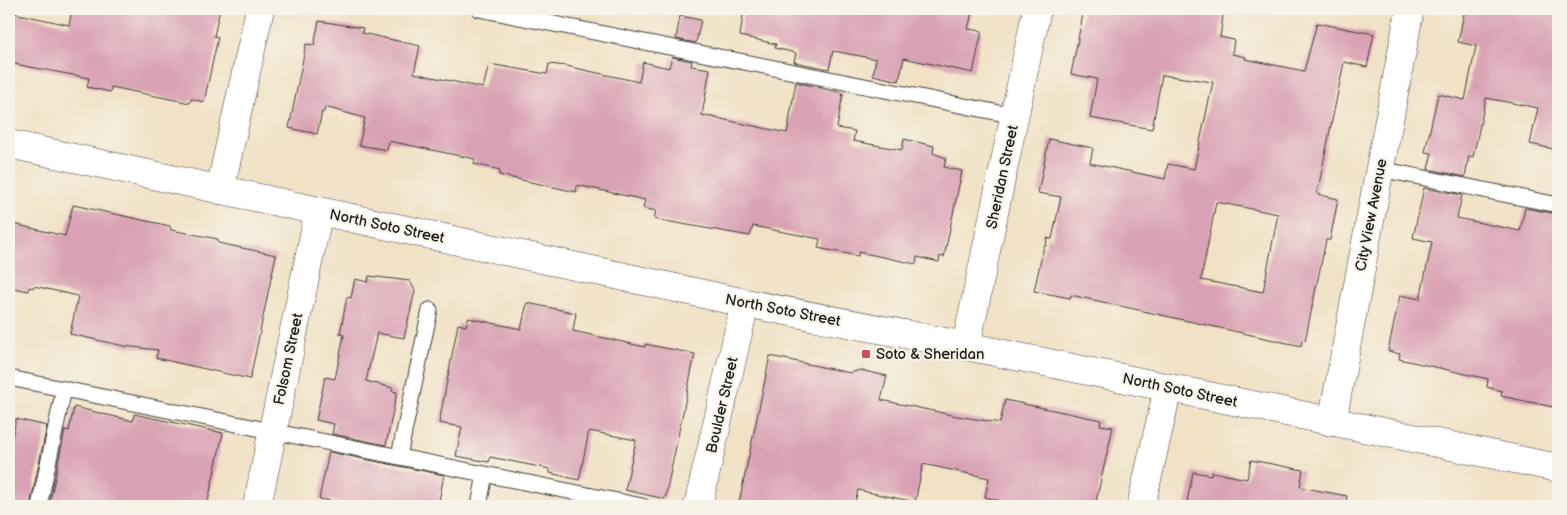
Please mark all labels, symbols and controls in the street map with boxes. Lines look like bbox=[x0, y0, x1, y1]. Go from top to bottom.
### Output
street label: Sheridan Street bbox=[982, 123, 1023, 231]
street label: City View Avenue bbox=[1351, 157, 1392, 273]
street label: North Soto Street bbox=[328, 205, 447, 248]
street label: North Soto Street bbox=[724, 290, 843, 331]
street label: Folsom Street bbox=[269, 311, 308, 407]
place label: Soto & Sheridan bbox=[876, 345, 985, 364]
marker: Soto & Sheridan bbox=[860, 348, 872, 360]
street label: Boulder Street bbox=[702, 355, 743, 455]
street label: North Soto Street bbox=[1121, 369, 1240, 412]

